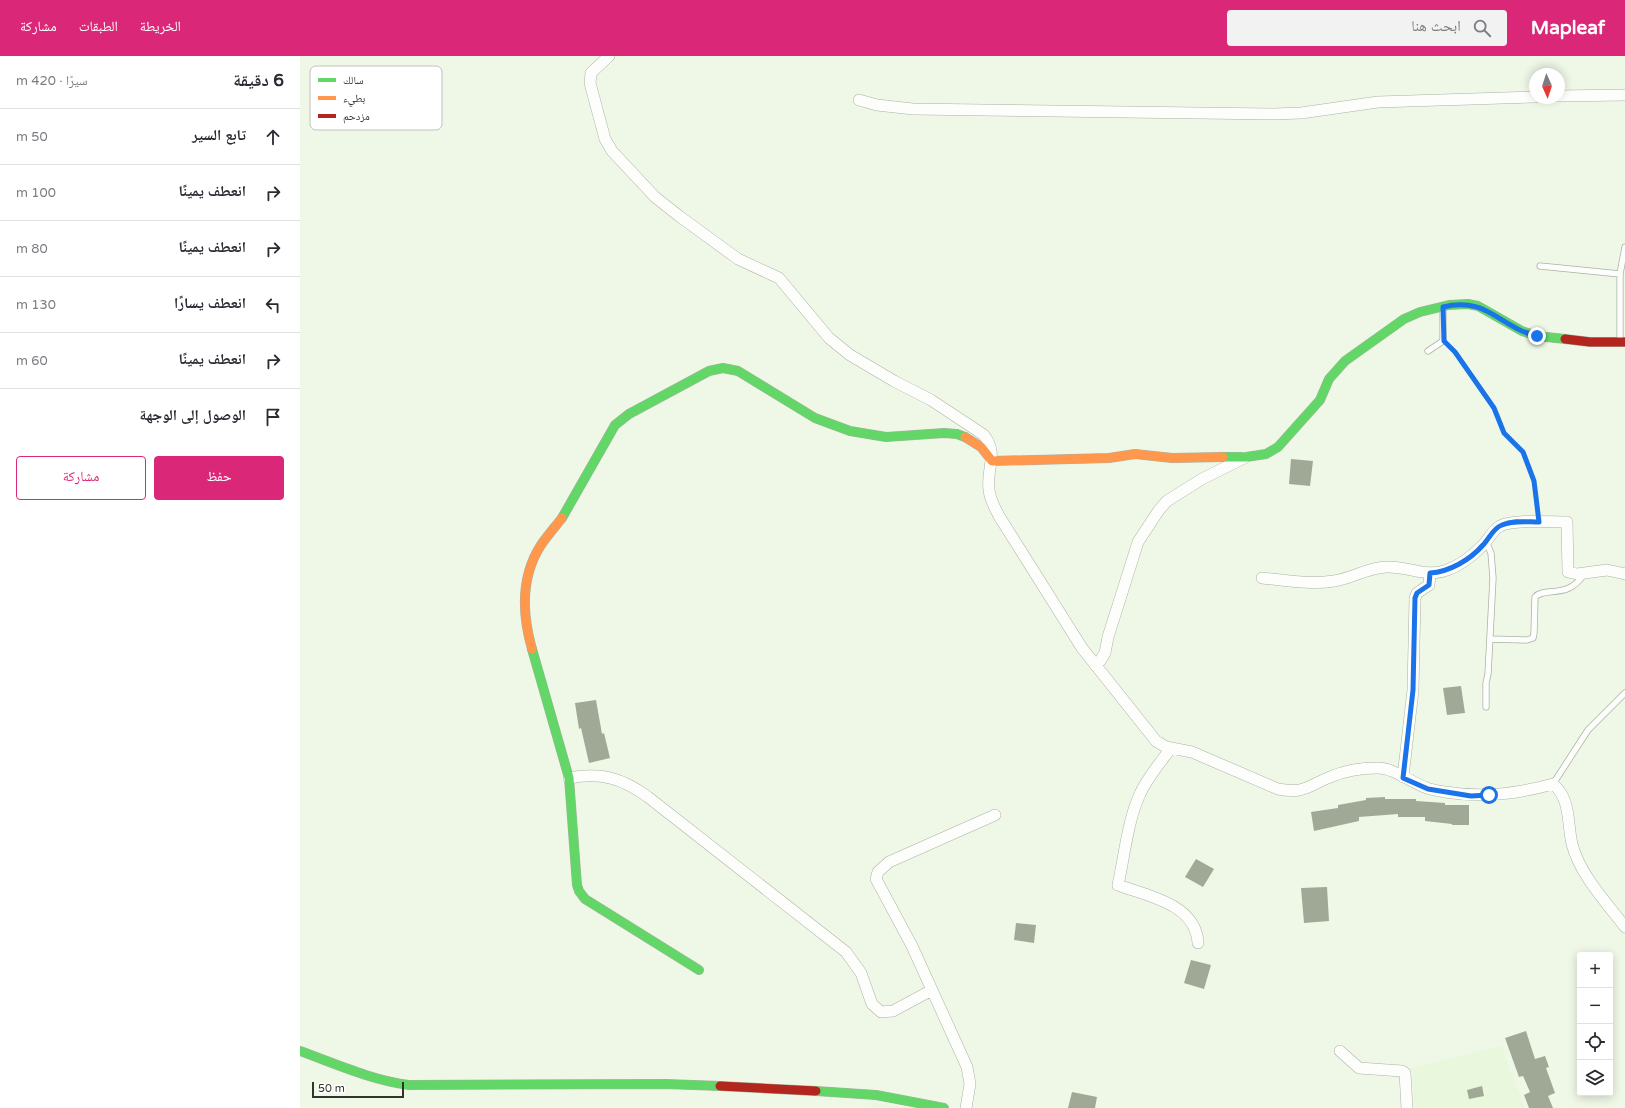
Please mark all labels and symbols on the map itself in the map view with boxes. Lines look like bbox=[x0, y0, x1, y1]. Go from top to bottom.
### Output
legend bbox=[310, 66, 442, 130]
north arrow bbox=[1529, 68, 1565, 104]
text: سالك bbox=[343, 74, 363, 87]
text: بطيء bbox=[343, 92, 365, 107]
text: مزدحم bbox=[343, 110, 370, 124]
route end bbox=[1528, 327, 1546, 345]
route start bbox=[1480, 786, 1498, 804]
scale bar bbox=[312, 1080, 404, 1099]

